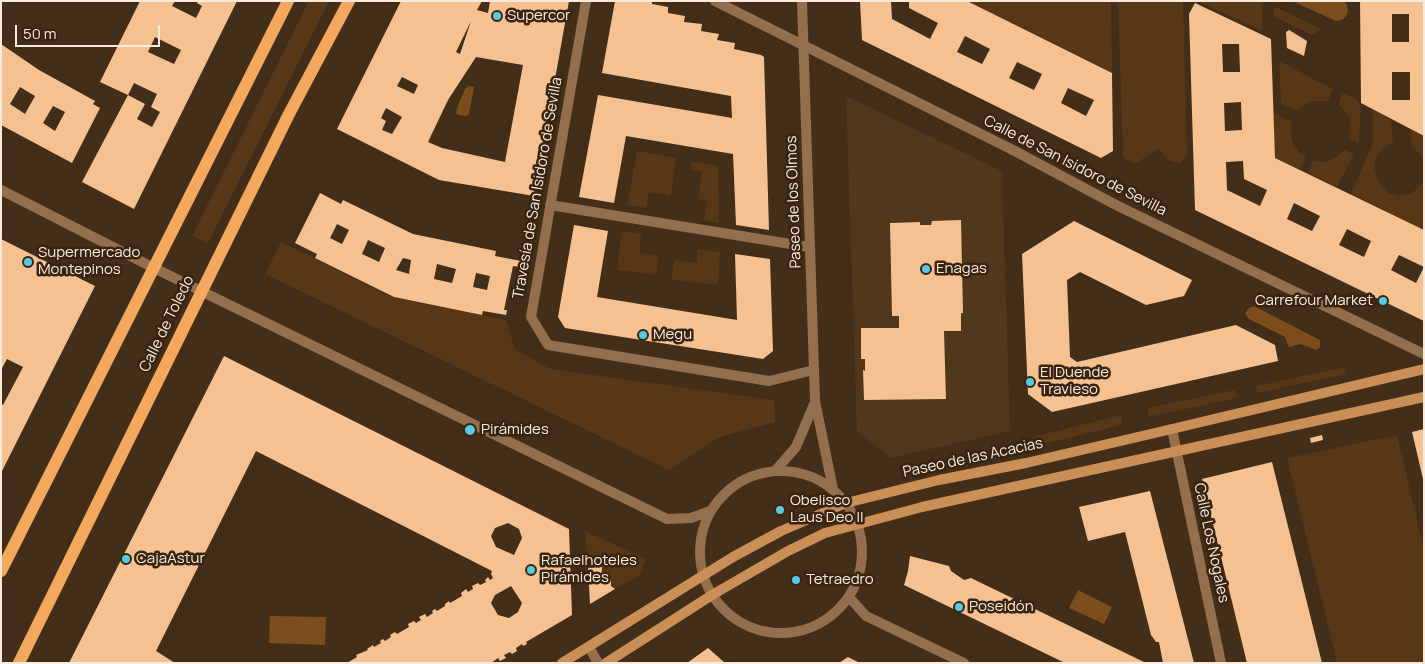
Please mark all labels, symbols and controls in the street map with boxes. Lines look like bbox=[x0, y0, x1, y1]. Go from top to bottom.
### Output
place label: Supercor bbox=[507, 7, 570, 25]
marker: Supercor bbox=[491, 10, 503, 22]
scale bar bbox=[18, 15, 162, 47]
text: 50 m bbox=[23, 23, 57, 44]
street label: Travesía de San Isidoro de Sevilla bbox=[510, 76, 566, 300]
street label: Calle de San Isidoro de Sevilla bbox=[981, 112, 1169, 220]
street label: Paseo de los Olmos bbox=[783, 135, 805, 269]
place label: Supermercado Montepinos bbox=[38, 244, 140, 279]
marker: Supermercado Montepinos bbox=[22, 256, 34, 268]
place label: Enagas bbox=[936, 260, 987, 278]
marker: Enagas bbox=[920, 263, 932, 275]
street label: Calle de Toledo bbox=[136, 273, 198, 375]
place label: Carrefour Market bbox=[1255, 292, 1373, 310]
marker: Carrefour Market bbox=[1377, 295, 1389, 307]
place label: Megu bbox=[653, 326, 692, 344]
marker: Megu bbox=[637, 329, 649, 341]
place label: El Duende Travieso bbox=[1040, 364, 1109, 399]
marker: El Duende Travieso bbox=[1024, 376, 1036, 388]
place label: Pirámides bbox=[481, 421, 549, 439]
marker: Pirámides bbox=[463, 423, 477, 437]
street label: Paseo de las Acacias bbox=[901, 434, 1045, 482]
street label: Calle Los Nogales bbox=[1190, 482, 1232, 604]
place label: Obelisco Laus Deo II bbox=[790, 492, 863, 527]
marker: Obelisco Laus Deo II bbox=[774, 504, 786, 516]
place label: CajaAstur bbox=[136, 550, 205, 568]
place label: Rafaelhoteles Pirámides bbox=[541, 552, 637, 587]
marker: CajaAstur bbox=[120, 553, 132, 565]
marker: Rafaelhoteles Pirámides bbox=[525, 564, 537, 576]
place label: Tetraedro bbox=[806, 571, 874, 589]
marker: Tetraedro bbox=[790, 574, 802, 586]
place label: Poseidón bbox=[969, 598, 1034, 616]
marker: Poseidón bbox=[953, 601, 965, 613]

